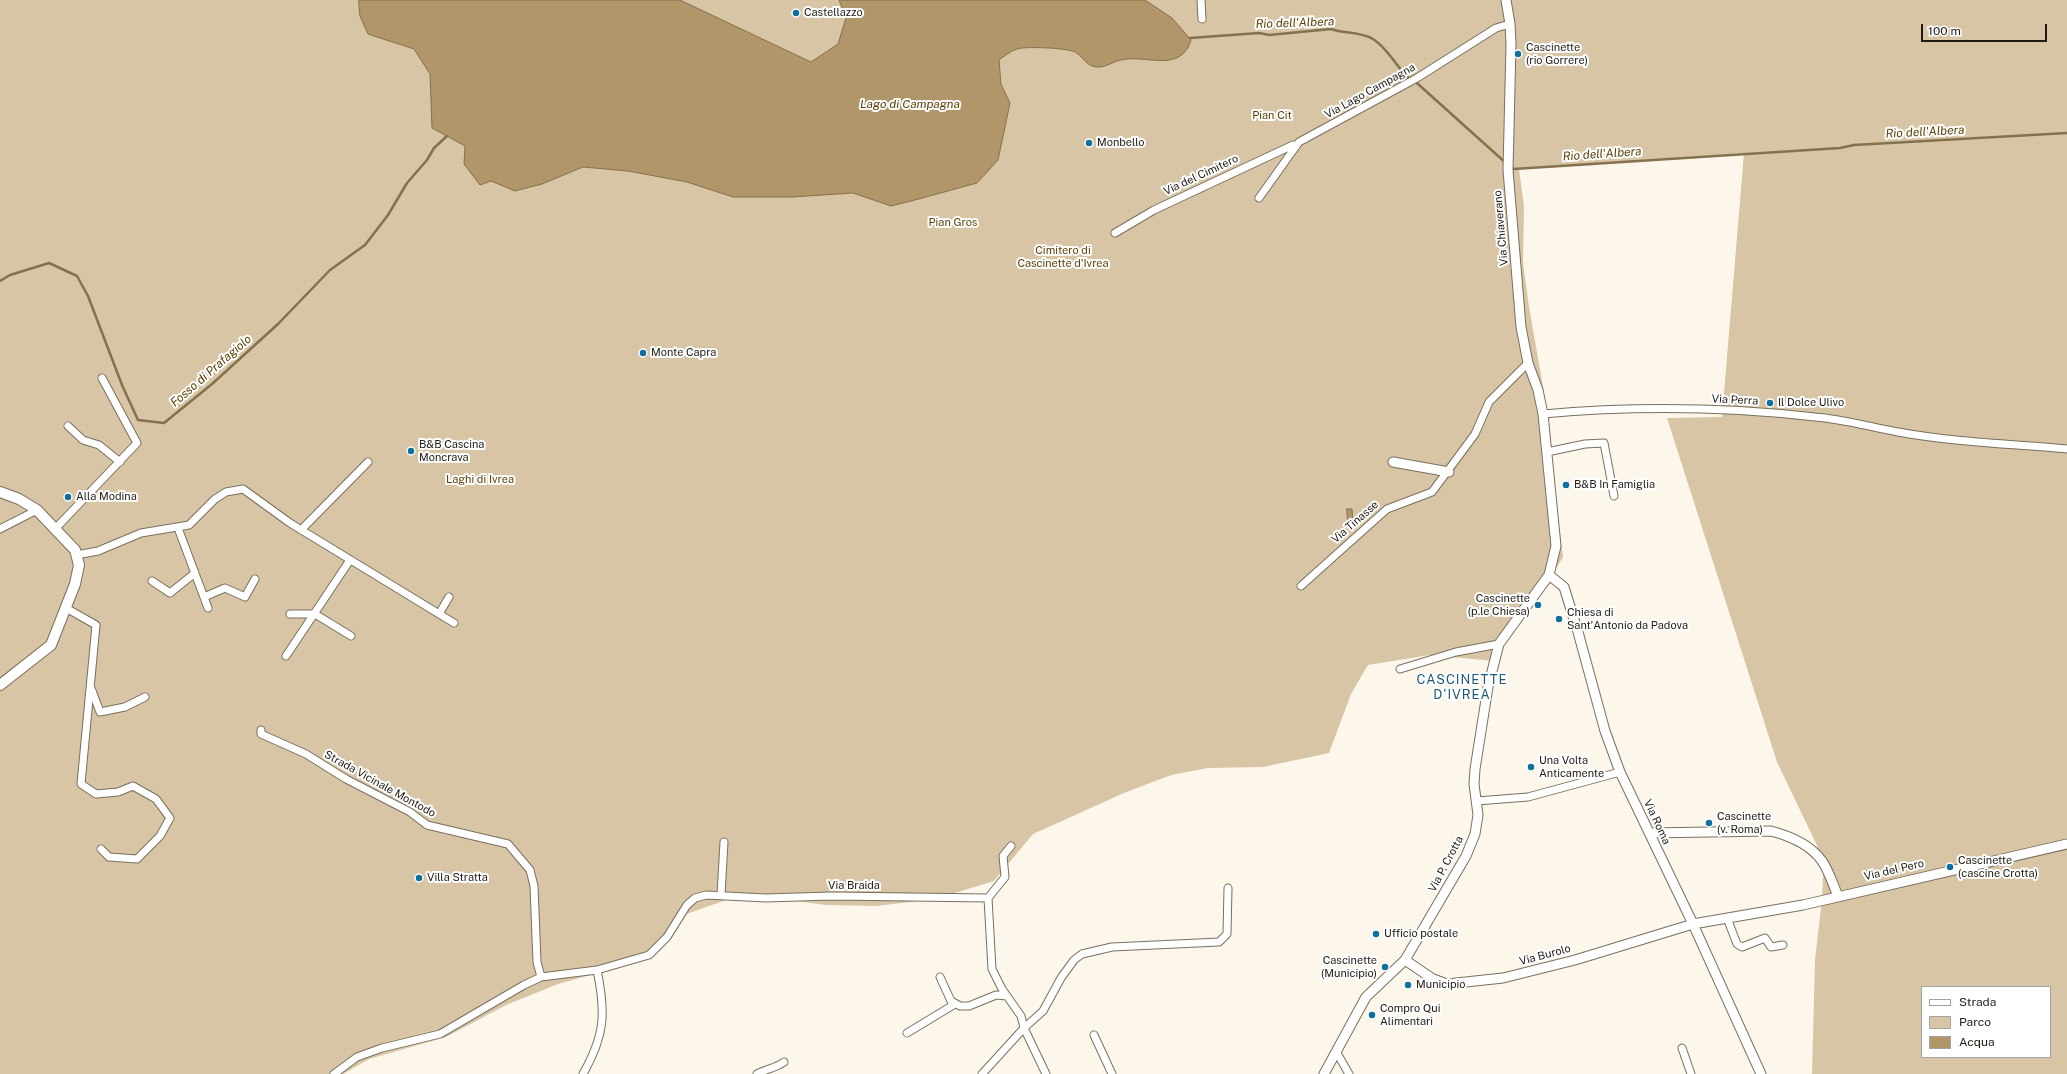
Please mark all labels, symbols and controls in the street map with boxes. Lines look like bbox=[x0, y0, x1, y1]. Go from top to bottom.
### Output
place label: Castellazzo bbox=[804, 6, 863, 20]
marker: Castellazzo bbox=[791, 8, 801, 18]
water label: Rio dell'Albera bbox=[1255, 14, 1335, 32]
scale bar bbox=[1923, 16, 2049, 42]
text: 100 m bbox=[1928, 24, 1961, 38]
place label: Cascinette (rio Gorrere) bbox=[1526, 41, 1588, 67]
marker: Cascinette (rio Gorrere) bbox=[1513, 49, 1523, 59]
street label: Via Lago Campagna bbox=[1322, 61, 1418, 121]
water label: Lago di Campagna bbox=[860, 97, 960, 111]
park label: Pian Cit bbox=[1252, 109, 1292, 123]
water label: Rio dell'Albera bbox=[1885, 123, 1965, 141]
place label: Monbello bbox=[1097, 136, 1144, 150]
marker: Monbello bbox=[1084, 138, 1094, 148]
water label: Rio dell'Albera bbox=[1562, 144, 1642, 164]
street label: Via del Cimitero bbox=[1161, 152, 1241, 198]
street label: Via Chiaverano bbox=[1491, 190, 1511, 266]
park label: Pian Gros bbox=[929, 216, 977, 230]
park label: Cimitero di Cascinette d'Ivrea bbox=[1017, 244, 1109, 270]
water label: Fosso di Prafagiolo bbox=[168, 332, 254, 410]
place label: Monte Capra bbox=[651, 346, 716, 360]
marker: Monte Capra bbox=[638, 348, 648, 358]
street label: Via Perra bbox=[1711, 392, 1759, 408]
place label: Il Dolce Ulivo bbox=[1778, 396, 1844, 410]
marker: Il Dolce Ulivo bbox=[1765, 398, 1775, 408]
place label: B&B Cascina Moncrava bbox=[419, 438, 484, 464]
marker: B&B Cascina Moncrava bbox=[406, 446, 416, 456]
park label: Laghi di Ivrea bbox=[446, 473, 514, 487]
place label: B&B In Famiglia bbox=[1574, 478, 1655, 492]
marker: B&B In Famiglia bbox=[1561, 480, 1571, 490]
place label: Alla Modina bbox=[76, 490, 137, 504]
marker: Alla Modina bbox=[63, 492, 73, 502]
street label: Via Tinasse bbox=[1329, 498, 1381, 546]
place label: Cascinette (p.le Chiesa) bbox=[1468, 592, 1530, 618]
marker: Cascinette (p.le Chiesa) bbox=[1533, 600, 1543, 610]
place label: Chiesa di Sant'Antonio da Padova bbox=[1567, 606, 1688, 632]
marker: Chiesa di Sant'Antonio da Padova bbox=[1554, 614, 1564, 624]
district label: CASCINETTE D'IVREA bbox=[1417, 672, 1507, 703]
street label: Strada Vicinale Montodo bbox=[322, 748, 438, 820]
place label: Una Volta Anticamente bbox=[1539, 754, 1604, 780]
marker: Una Volta Anticamente bbox=[1526, 762, 1536, 772]
street label: Via Roma bbox=[1641, 797, 1673, 847]
place label: Cascinette (v. Roma) bbox=[1717, 810, 1771, 836]
marker: Cascinette (v. Roma) bbox=[1704, 818, 1714, 828]
street label: Via P. Crotta bbox=[1426, 834, 1466, 894]
place label: Cascinette (cascine Crotta) bbox=[1958, 854, 2038, 880]
street label: Via del Pero bbox=[1863, 857, 1925, 883]
marker: Cascinette (cascine Crotta) bbox=[1945, 862, 1955, 872]
place label: Villa Stratta bbox=[427, 871, 488, 885]
marker: Villa Stratta bbox=[414, 873, 424, 883]
street label: Via Braida bbox=[828, 879, 880, 893]
place label: Ufficio postale bbox=[1384, 927, 1458, 941]
marker: Ufficio postale bbox=[1371, 929, 1381, 939]
street label: Via Burolo bbox=[1518, 942, 1572, 968]
place label: Cascinette (Municipio) bbox=[1321, 954, 1377, 980]
marker: Cascinette (Municipio) bbox=[1380, 962, 1390, 972]
place label: Municipio bbox=[1416, 978, 1465, 992]
marker: Municipio bbox=[1403, 980, 1413, 990]
legend bbox=[1921, 986, 2051, 1058]
text: Strada bbox=[1959, 995, 1996, 1009]
place label: Compro Qui Alimentari bbox=[1380, 1002, 1440, 1028]
marker: Compro Qui Alimentari bbox=[1367, 1010, 1377, 1020]
text: Parco bbox=[1959, 1015, 1991, 1029]
text: Acqua bbox=[1959, 1035, 1995, 1049]

